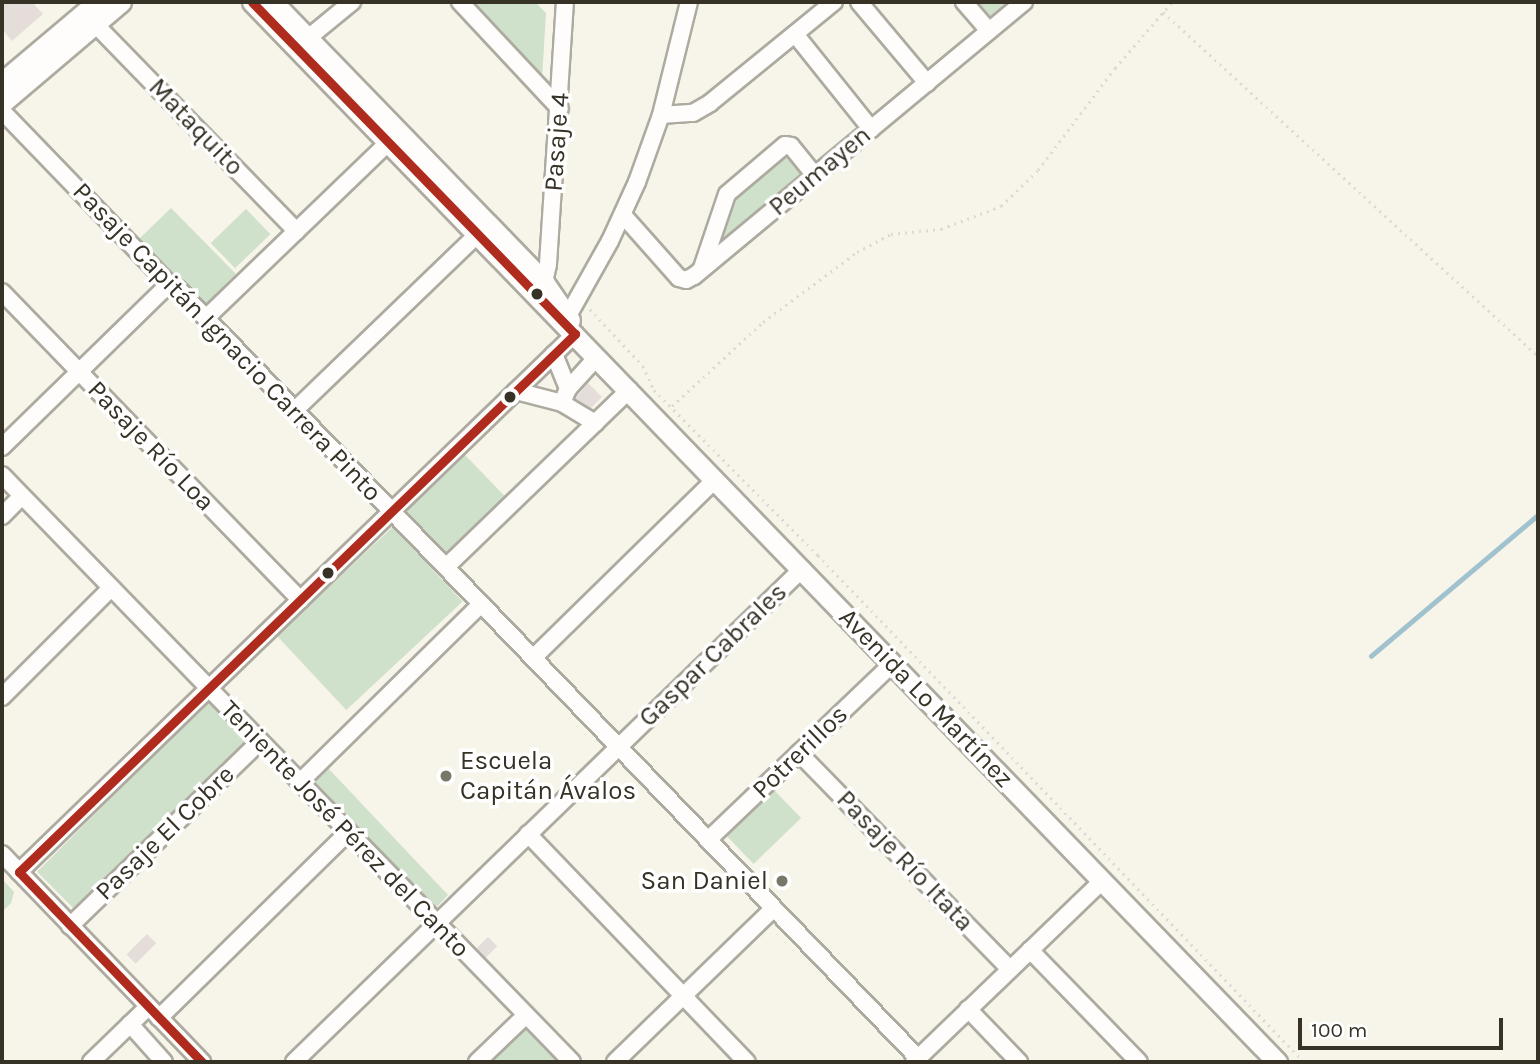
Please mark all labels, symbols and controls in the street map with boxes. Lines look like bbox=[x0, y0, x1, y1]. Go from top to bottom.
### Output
street label: Mataquito bbox=[142, 72, 250, 182]
street label: Pasaje 4 bbox=[538, 92, 576, 192]
street label: Peumayen bbox=[763, 119, 877, 223]
street label: Pasaje Capitán Ignacio Carrera Pinto bbox=[66, 176, 388, 508]
unlabelled marker bbox=[530, 287, 544, 301]
street label: Pasaje Río Loa bbox=[81, 374, 221, 518]
unlabelled marker bbox=[503, 390, 517, 404]
unlabelled marker bbox=[321, 566, 335, 580]
street label: Gaspar Cabrales bbox=[633, 577, 793, 733]
street label: Avenida Lo Martínez bbox=[832, 602, 1020, 794]
street label: Teniente José Pérez del Canto bbox=[214, 694, 476, 964]
street label: Potrerillos bbox=[746, 699, 854, 805]
place label: Escuela Capitán Ávalos bbox=[460, 745, 636, 806]
street label: Pasaje El Cobre bbox=[89, 759, 241, 907]
marker: Escuela Capitán Ávalos bbox=[438, 768, 454, 784]
street label: Pasaje Río Itata bbox=[830, 784, 980, 938]
place label: San Daniel bbox=[641, 865, 768, 897]
marker: San Daniel bbox=[774, 873, 790, 889]
scale bar bbox=[1302, 1004, 1507, 1048]
text: 100 m bbox=[1311, 1018, 1368, 1042]

